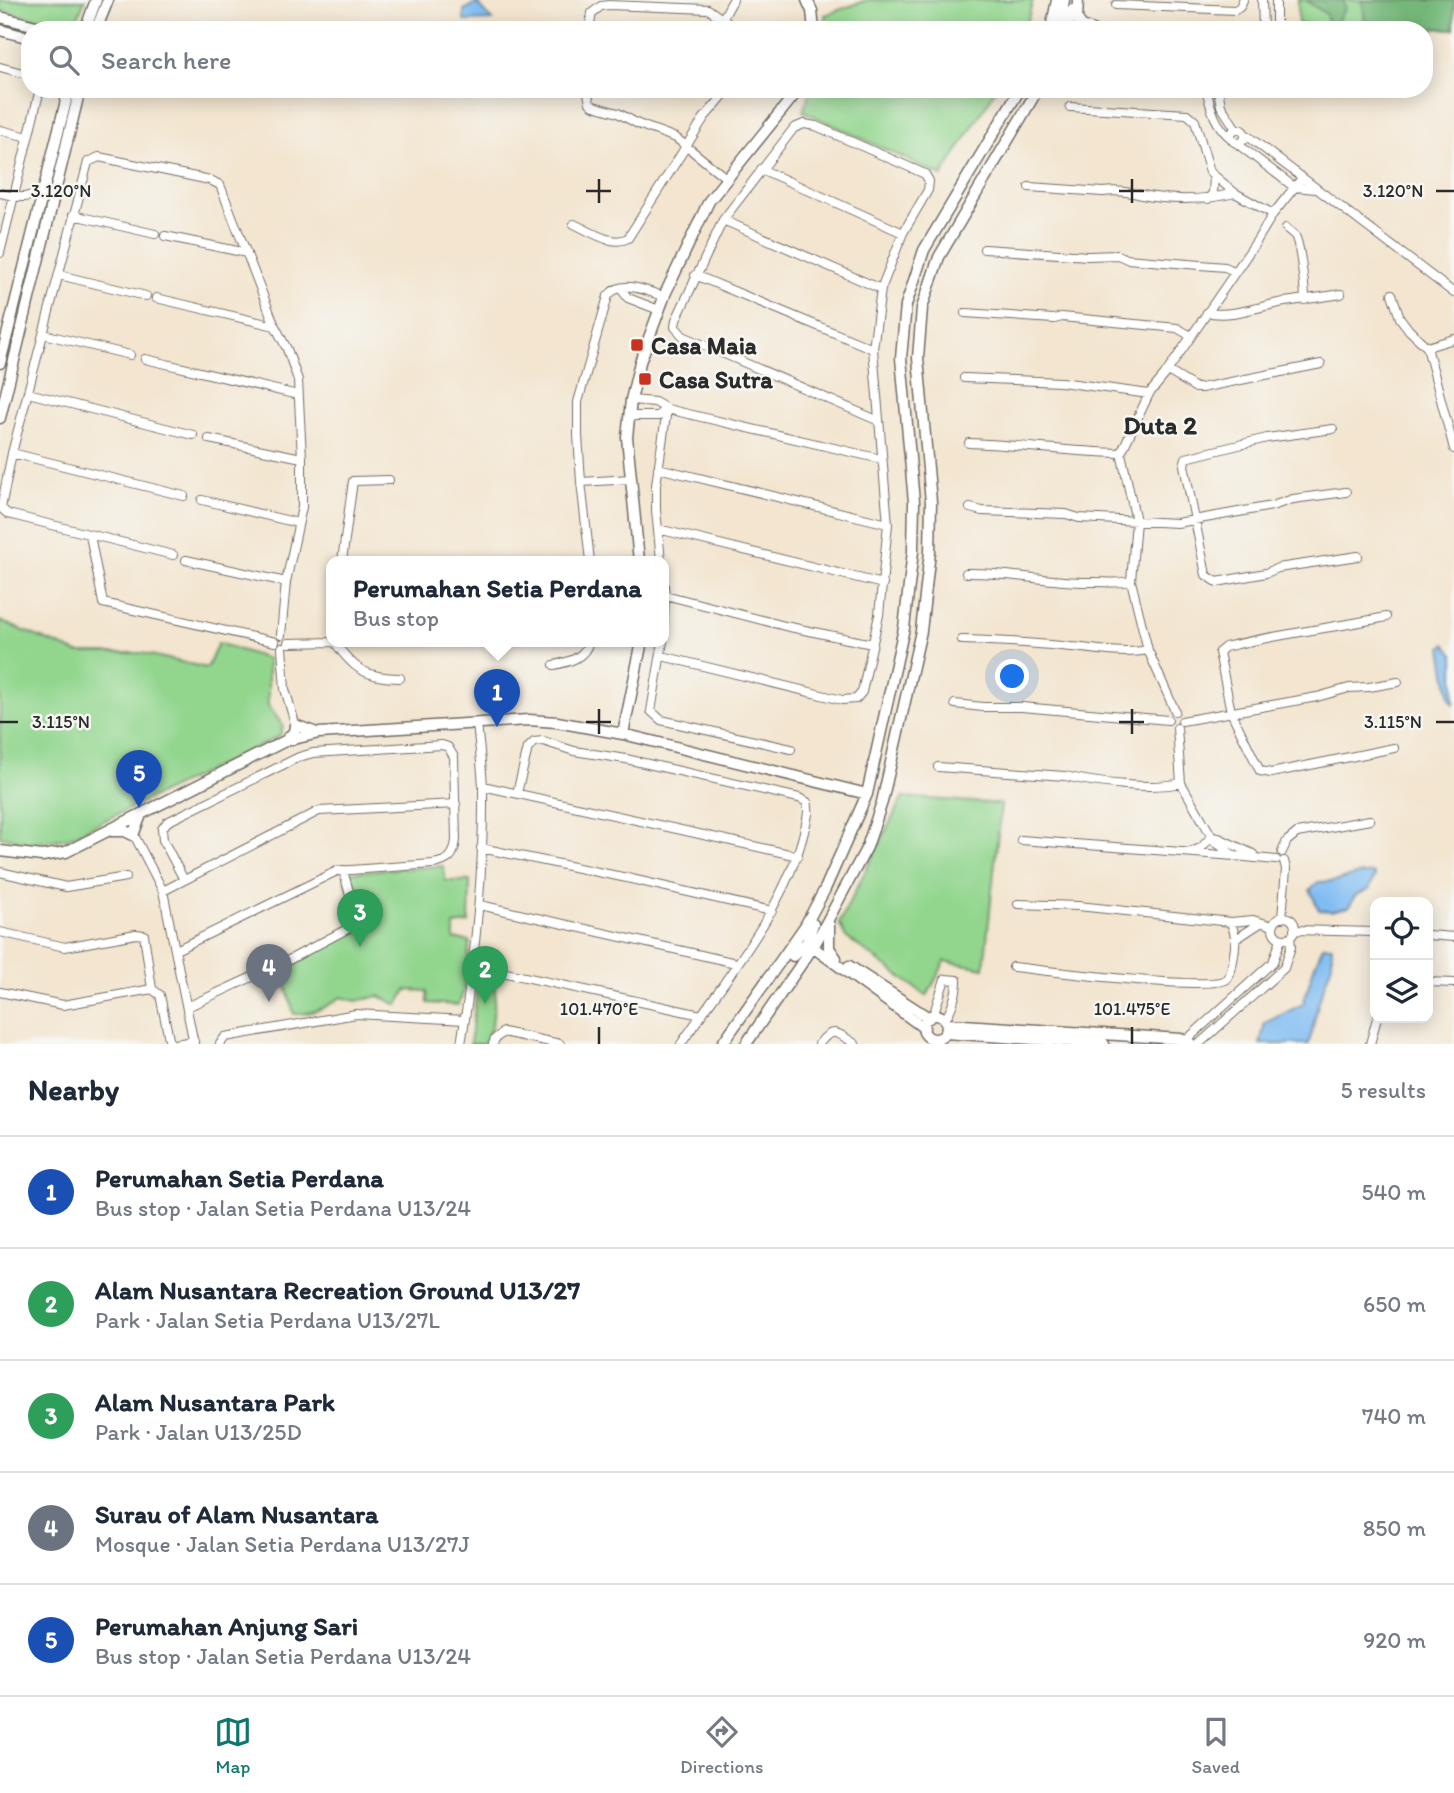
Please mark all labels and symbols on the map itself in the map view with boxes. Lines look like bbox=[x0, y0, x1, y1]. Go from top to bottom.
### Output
text: 3.120°N bbox=[31, 180, 91, 202]
text: 3.120°N bbox=[1363, 180, 1423, 202]
place label: Casa Maia bbox=[651, 331, 757, 360]
marker: Casa Maia bbox=[629, 337, 645, 353]
place label: Casa Sutra bbox=[659, 365, 773, 394]
marker: Casa Sutra bbox=[637, 371, 653, 387]
district label: Duta 2 bbox=[1123, 409, 1197, 441]
your location bbox=[995, 659, 1029, 693]
pin: 1 bbox=[474, 669, 520, 727]
text: 3.115°N bbox=[32, 711, 90, 733]
text: 3.115°N bbox=[1364, 711, 1422, 733]
pin: 5 bbox=[116, 750, 162, 808]
pin: 3 bbox=[337, 889, 383, 947]
pin: 4 bbox=[246, 944, 292, 1002]
pin: 2 bbox=[462, 946, 508, 1004]
text: 101.470°E bbox=[560, 998, 638, 1020]
text: 101.475°E bbox=[1094, 998, 1170, 1020]

